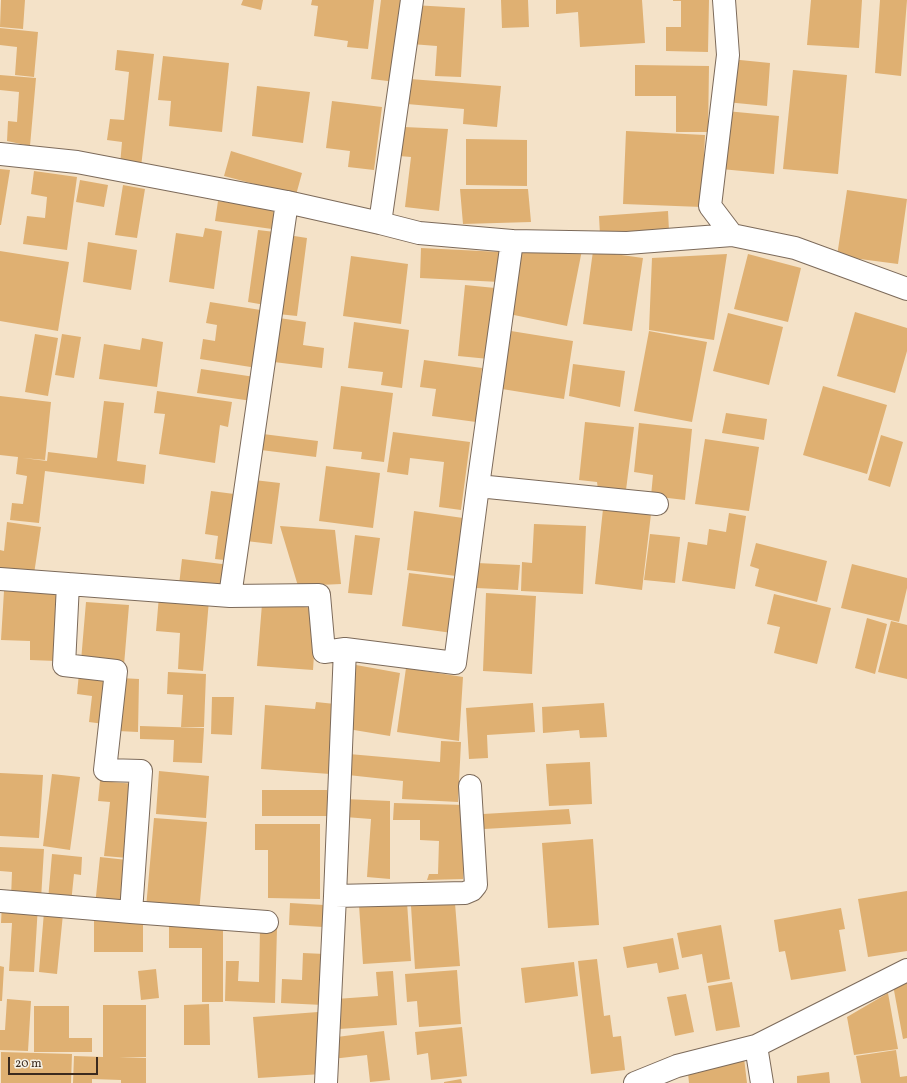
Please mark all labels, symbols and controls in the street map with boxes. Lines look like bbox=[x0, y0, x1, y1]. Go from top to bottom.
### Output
scale bar bbox=[10, 1049, 100, 1075]
text: 20 m bbox=[15, 1056, 42, 1072]

